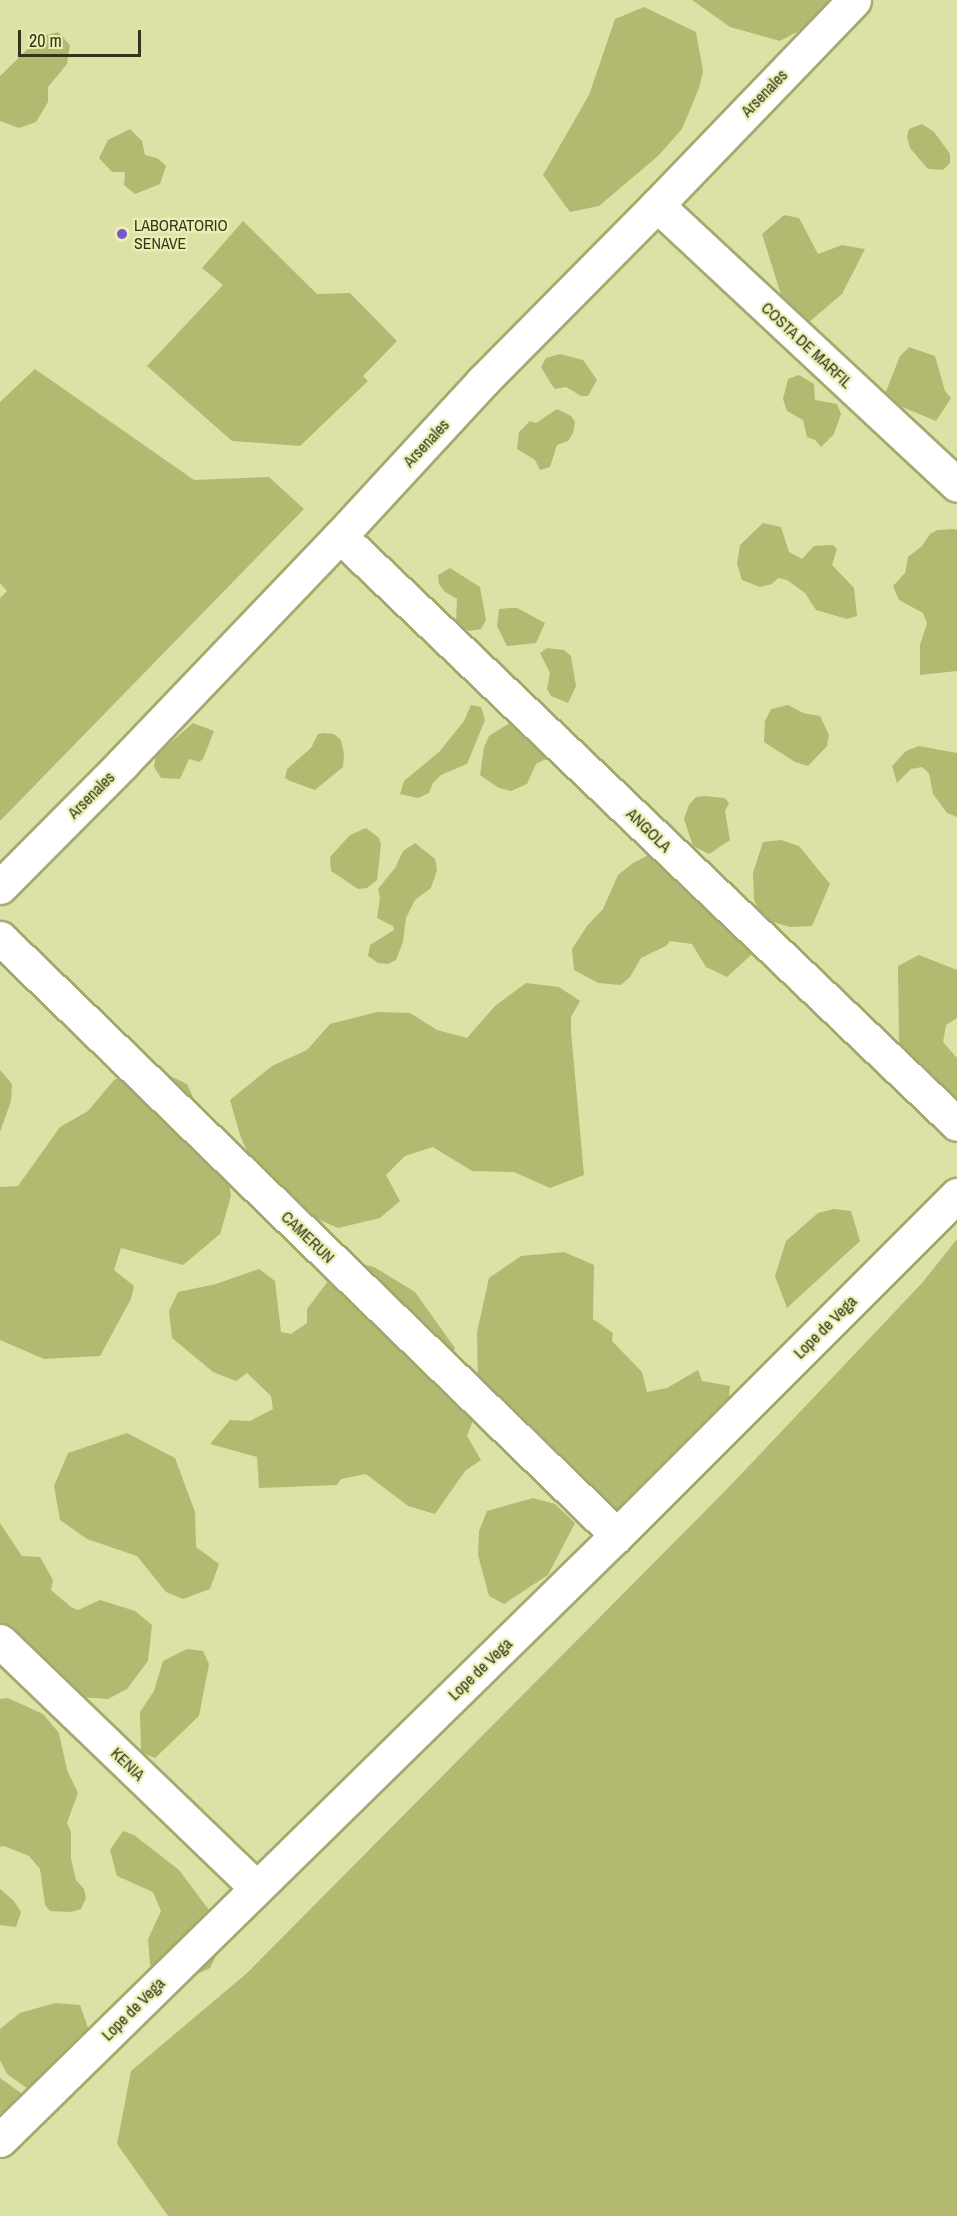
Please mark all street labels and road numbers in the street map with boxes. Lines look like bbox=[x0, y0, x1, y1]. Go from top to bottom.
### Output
street label: Arsenales bbox=[737, 65, 791, 121]
street label: COSTA DE MARFIL bbox=[757, 298, 857, 392]
street label: Arsenales bbox=[399, 415, 453, 471]
street label: Arsenales bbox=[64, 768, 118, 822]
street label: ANGOLA bbox=[623, 804, 675, 856]
street label: CAMERUN bbox=[277, 1207, 339, 1267]
street label: Lope de Vega bbox=[790, 1292, 860, 1362]
street label: Lope de Vega bbox=[444, 1634, 516, 1704]
street label: KENIA bbox=[107, 1743, 149, 1785]
street label: Lope de Vega bbox=[98, 1974, 168, 2044]

